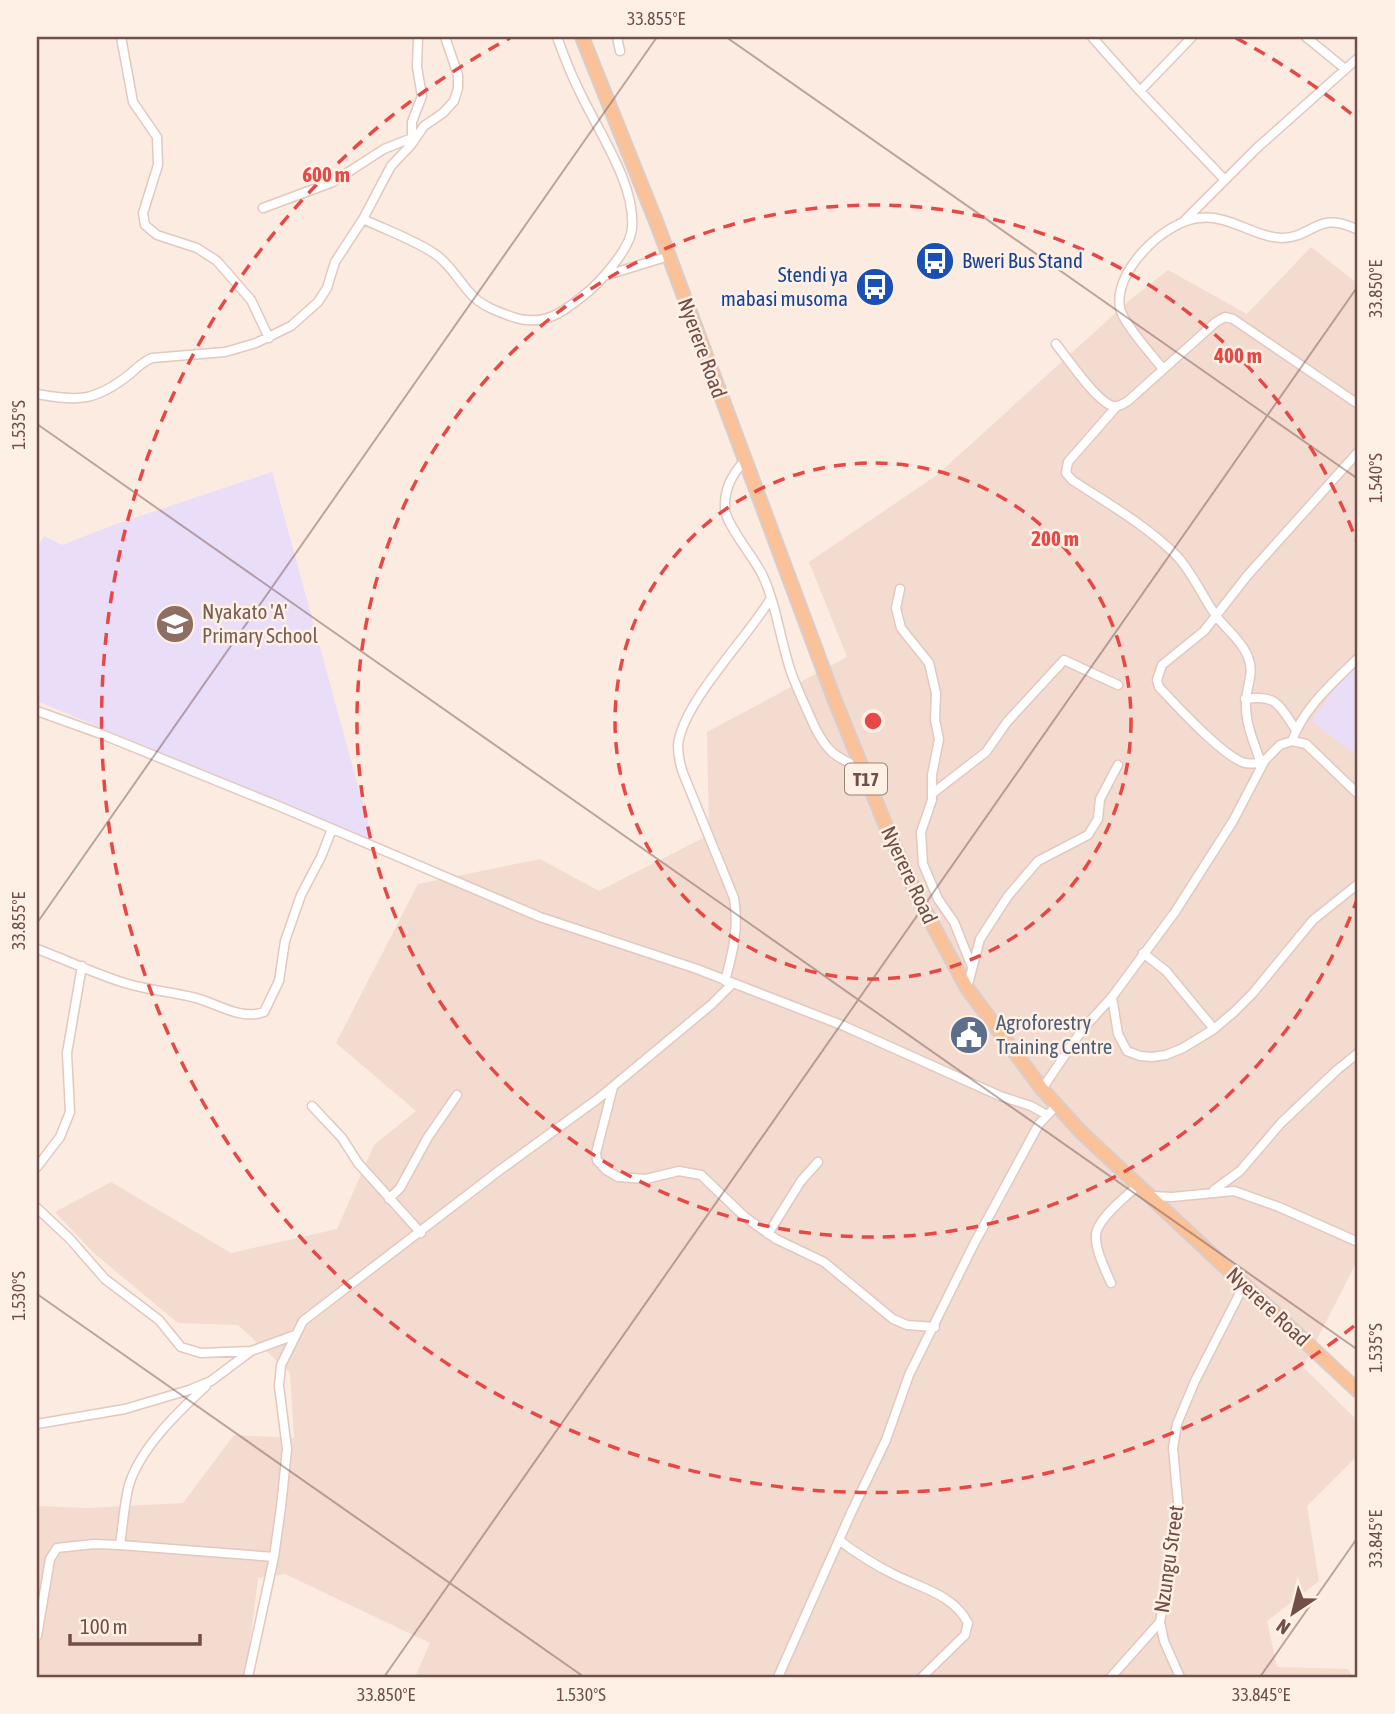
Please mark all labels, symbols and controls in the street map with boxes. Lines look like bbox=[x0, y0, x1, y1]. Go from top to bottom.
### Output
text: 33.855°E bbox=[627, 8, 685, 29]
text: 600 m bbox=[302, 162, 350, 186]
bus stop icon: Bweri Bus Stand bbox=[914, 240, 956, 282]
place label: Bweri Bus Stand bbox=[962, 248, 1083, 272]
text: 33.850°E bbox=[1365, 260, 1386, 318]
place label: Stendi ya mabasi musoma bbox=[721, 262, 848, 310]
bus stop icon: Stendi ya mabasi musoma bbox=[854, 266, 896, 308]
street label: Nyerere Road bbox=[674, 294, 732, 401]
text: 400 m bbox=[1213, 343, 1262, 367]
text: 1.535°S bbox=[8, 400, 29, 450]
text: 1.540°S bbox=[1365, 453, 1386, 503]
text: 200 m bbox=[1031, 526, 1079, 550]
place label: Nyakato 'A' Primary School bbox=[202, 599, 318, 647]
school or university icon: Nyakato 'A' Primary School bbox=[154, 603, 196, 645]
centre of rings bbox=[861, 709, 885, 733]
road number: T17 bbox=[845, 764, 887, 794]
street label: Nyerere Road bbox=[877, 822, 943, 927]
text: 33.855°E bbox=[8, 892, 29, 950]
place label: Agroforestry Training Centre bbox=[996, 1010, 1112, 1058]
public building icon: Agroforestry Training Centre bbox=[948, 1014, 990, 1056]
street label: Nyerere Road bbox=[1222, 1262, 1315, 1351]
text: 1.530°S bbox=[8, 1271, 29, 1321]
text: 1.535°S bbox=[1365, 1323, 1386, 1373]
street label: Nzungu Street bbox=[1149, 1504, 1187, 1614]
text: 33.845°E bbox=[1365, 1510, 1386, 1568]
north arrow bbox=[1258, 1578, 1328, 1648]
scale bar bbox=[70, 1602, 200, 1646]
text: 100 m bbox=[80, 1614, 128, 1638]
text: N bbox=[1272, 1615, 1294, 1639]
text: 33.850°E bbox=[357, 1684, 415, 1705]
text: 1.530°S bbox=[556, 1684, 606, 1705]
text: 33.845°E bbox=[1232, 1684, 1290, 1705]

